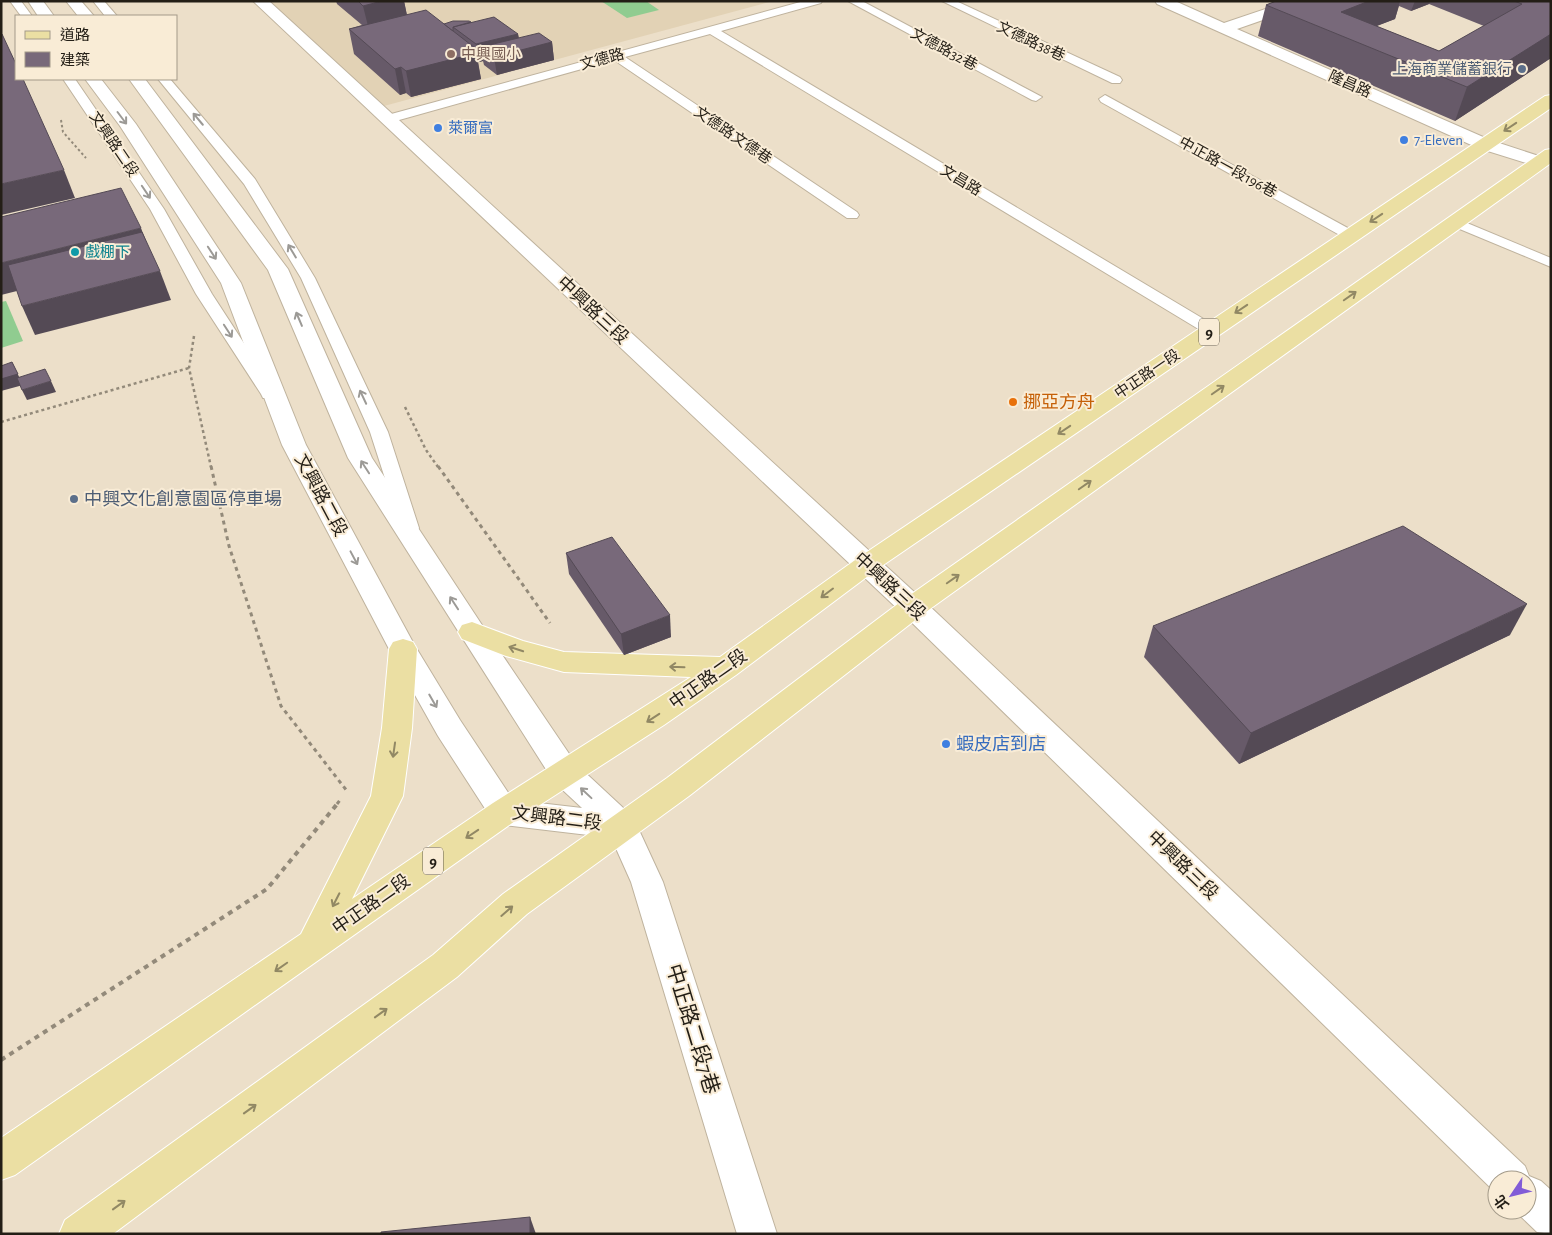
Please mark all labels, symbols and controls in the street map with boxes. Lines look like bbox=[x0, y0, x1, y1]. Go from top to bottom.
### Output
legend bbox=[15, 15, 178, 80]
street label: 文德路38巷 bbox=[994, 17, 1068, 64]
street label: 文德路32巷 bbox=[908, 24, 980, 73]
text: 道路 bbox=[60, 27, 90, 43]
street label: 文德路 bbox=[578, 44, 626, 73]
place label: 中興國小 bbox=[461, 46, 521, 62]
marker: 中興國小 bbox=[445, 48, 457, 60]
text: 建築 bbox=[60, 52, 90, 68]
place label: 上海商業儲蓄銀行 bbox=[1392, 61, 1512, 77]
marker: 上海商業儲蓄銀行 bbox=[1516, 63, 1528, 75]
street label: 隆昌路 bbox=[1326, 68, 1374, 100]
street label: 文德路文德巷 bbox=[691, 102, 775, 167]
street label: 文興路二段 bbox=[86, 108, 142, 180]
one-way arrow bbox=[117, 111, 128, 124]
one-way arrow bbox=[192, 113, 203, 126]
place label: 萊爾富 bbox=[448, 120, 493, 136]
marker: 萊爾富 bbox=[432, 122, 444, 134]
one-way arrow bbox=[1504, 122, 1518, 132]
place label: 7-Eleven bbox=[1414, 133, 1463, 148]
street label: 中正路一段196巷 bbox=[1176, 134, 1280, 200]
marker: 7-Eleven bbox=[1398, 134, 1410, 146]
street label: 文昌路 bbox=[938, 162, 984, 198]
one-way arrow bbox=[141, 184, 151, 198]
one-way arrow bbox=[1369, 213, 1383, 223]
place label: 戲棚下 bbox=[85, 244, 130, 260]
one-way arrow bbox=[286, 245, 296, 259]
marker: 戲棚下 bbox=[69, 246, 81, 258]
one-way arrow bbox=[207, 246, 217, 260]
street label: 中興路三段 bbox=[553, 272, 633, 348]
one-way arrow bbox=[1343, 291, 1357, 301]
one-way arrow bbox=[1235, 305, 1249, 315]
one-way arrow bbox=[294, 311, 303, 326]
road number: 9 bbox=[1199, 318, 1219, 346]
one-way arrow bbox=[224, 324, 234, 338]
street label: 中正路一段 bbox=[1111, 346, 1183, 402]
one-way arrow bbox=[1211, 385, 1224, 396]
one-way arrow bbox=[358, 390, 367, 405]
place label: 挪亞方舟 bbox=[1023, 392, 1095, 412]
marker: 挪亞方舟 bbox=[1007, 396, 1019, 408]
one-way arrow bbox=[1057, 425, 1071, 435]
street label: 文興路二段 bbox=[291, 451, 351, 539]
one-way arrow bbox=[360, 460, 371, 474]
one-way arrow bbox=[1078, 479, 1091, 490]
place label: 中興文化創意園區停車場 bbox=[84, 489, 282, 509]
marker: 中興文化創意園區停車場 bbox=[68, 493, 80, 505]
street label: 中興路三段 bbox=[850, 548, 930, 624]
one-way arrow bbox=[349, 551, 359, 566]
one-way arrow bbox=[946, 574, 960, 584]
one-way arrow bbox=[820, 588, 834, 598]
one-way arrow bbox=[448, 597, 458, 611]
one-way arrow bbox=[509, 643, 525, 653]
street label: 中正路二段 bbox=[665, 645, 751, 713]
one-way arrow bbox=[669, 662, 685, 671]
one-way arrow bbox=[428, 693, 438, 707]
one-way arrow bbox=[646, 713, 660, 723]
place label: 蝦皮店到店 bbox=[956, 734, 1046, 754]
marker: 蝦皮店到店 bbox=[940, 738, 952, 750]
one-way arrow bbox=[389, 742, 399, 758]
one-way arrow bbox=[580, 787, 593, 799]
street label: 文興路二段 bbox=[511, 803, 603, 833]
street label: 中興路三段 bbox=[1144, 827, 1222, 903]
one-way arrow bbox=[465, 829, 479, 839]
road number: 9 bbox=[423, 848, 443, 874]
street label: 中正路二段 bbox=[328, 870, 414, 938]
one-way arrow bbox=[331, 892, 341, 907]
one-way arrow bbox=[501, 905, 514, 917]
street label: 中正路二段7巷 bbox=[663, 961, 723, 1097]
one-way arrow bbox=[274, 962, 288, 972]
one-way arrow bbox=[374, 1008, 388, 1018]
one-way arrow bbox=[243, 1104, 257, 1114]
north arrow bbox=[1487, 1170, 1537, 1220]
text: 北 bbox=[1492, 1192, 1512, 1212]
one-way arrow bbox=[112, 1200, 126, 1210]

